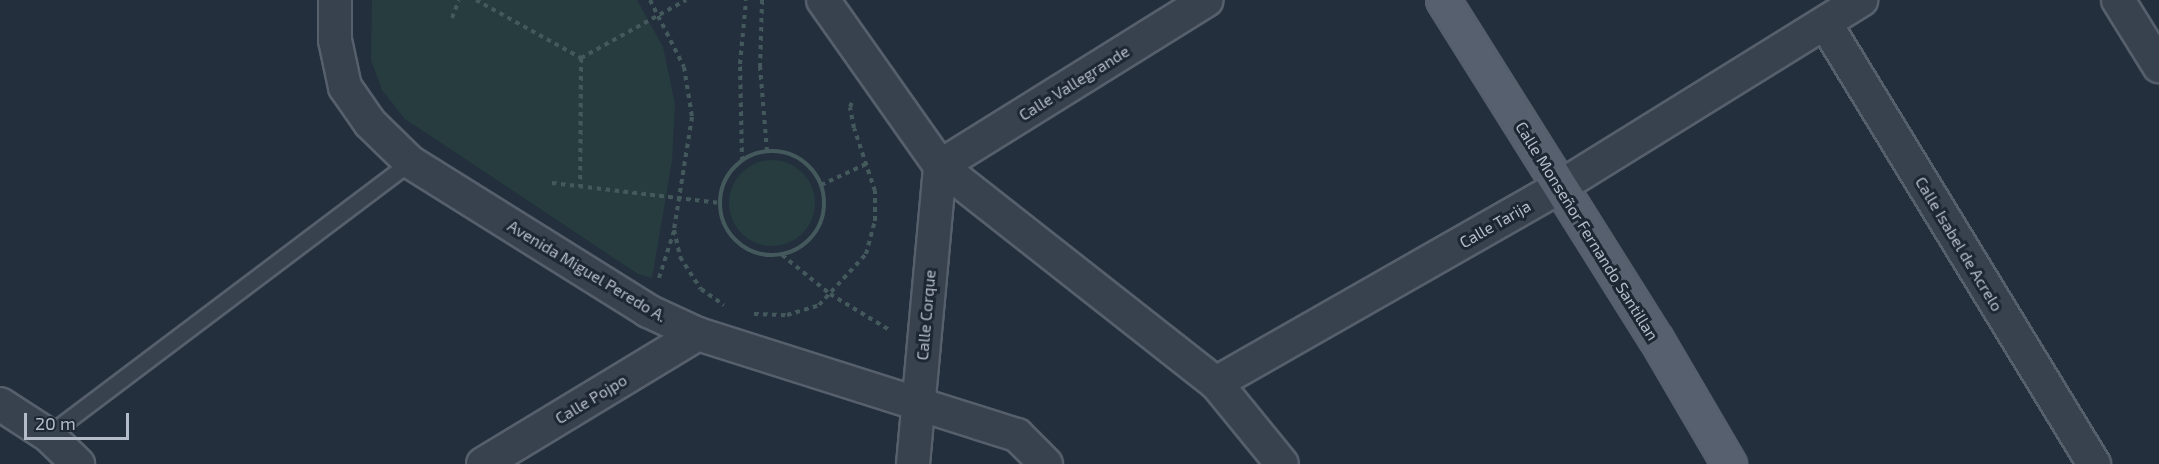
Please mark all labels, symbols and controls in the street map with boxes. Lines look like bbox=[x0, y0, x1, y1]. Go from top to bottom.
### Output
street label: Calle Vallegrande bbox=[1015, 41, 1133, 125]
street label: Calle Monseñor Fernando Santillan bbox=[1511, 118, 1663, 344]
street label: Calle Isabel de Acrelo bbox=[1911, 173, 2007, 315]
street label: Calle Tarija bbox=[1456, 196, 1534, 252]
street label: Avenida Miguel Peredo A. bbox=[504, 216, 670, 326]
street label: Calle Corque bbox=[912, 269, 940, 361]
street label: Calle Pojpo bbox=[552, 370, 630, 428]
scale bar bbox=[27, 401, 132, 439]
text: 20 m bbox=[35, 412, 76, 434]

